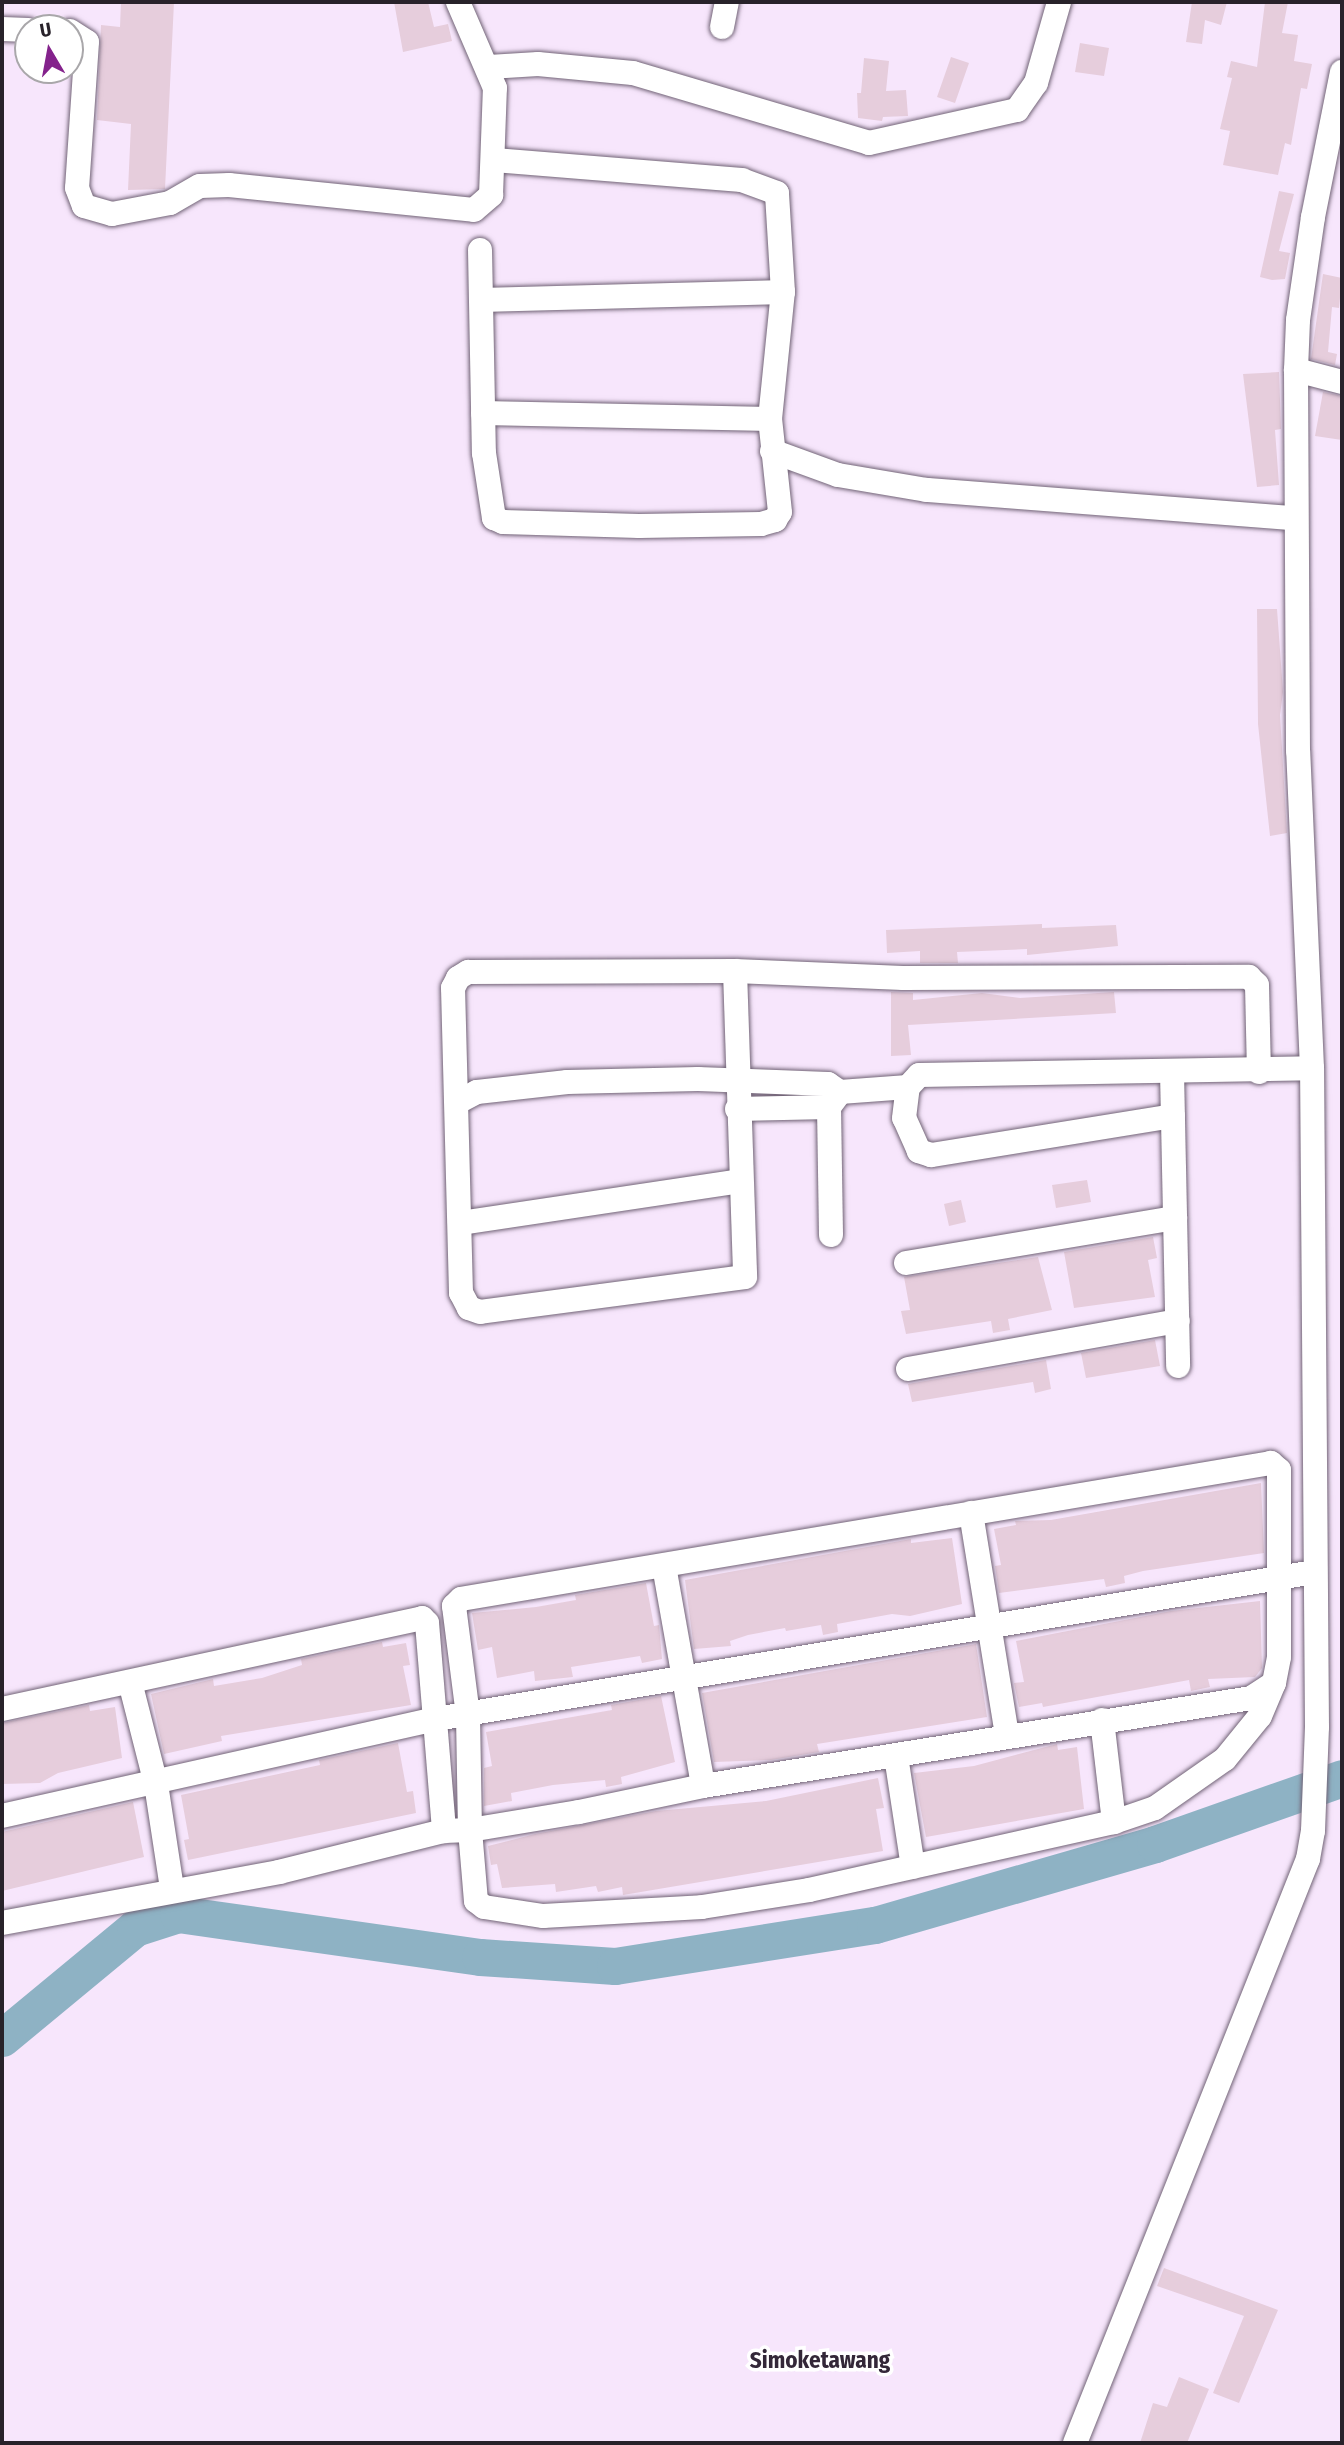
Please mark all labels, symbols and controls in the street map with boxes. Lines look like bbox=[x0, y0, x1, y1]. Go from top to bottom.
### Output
north arrow bbox=[14, 14, 84, 84]
text: U bbox=[38, 18, 53, 42]
district label: Simoketawang bbox=[750, 2346, 890, 2374]

